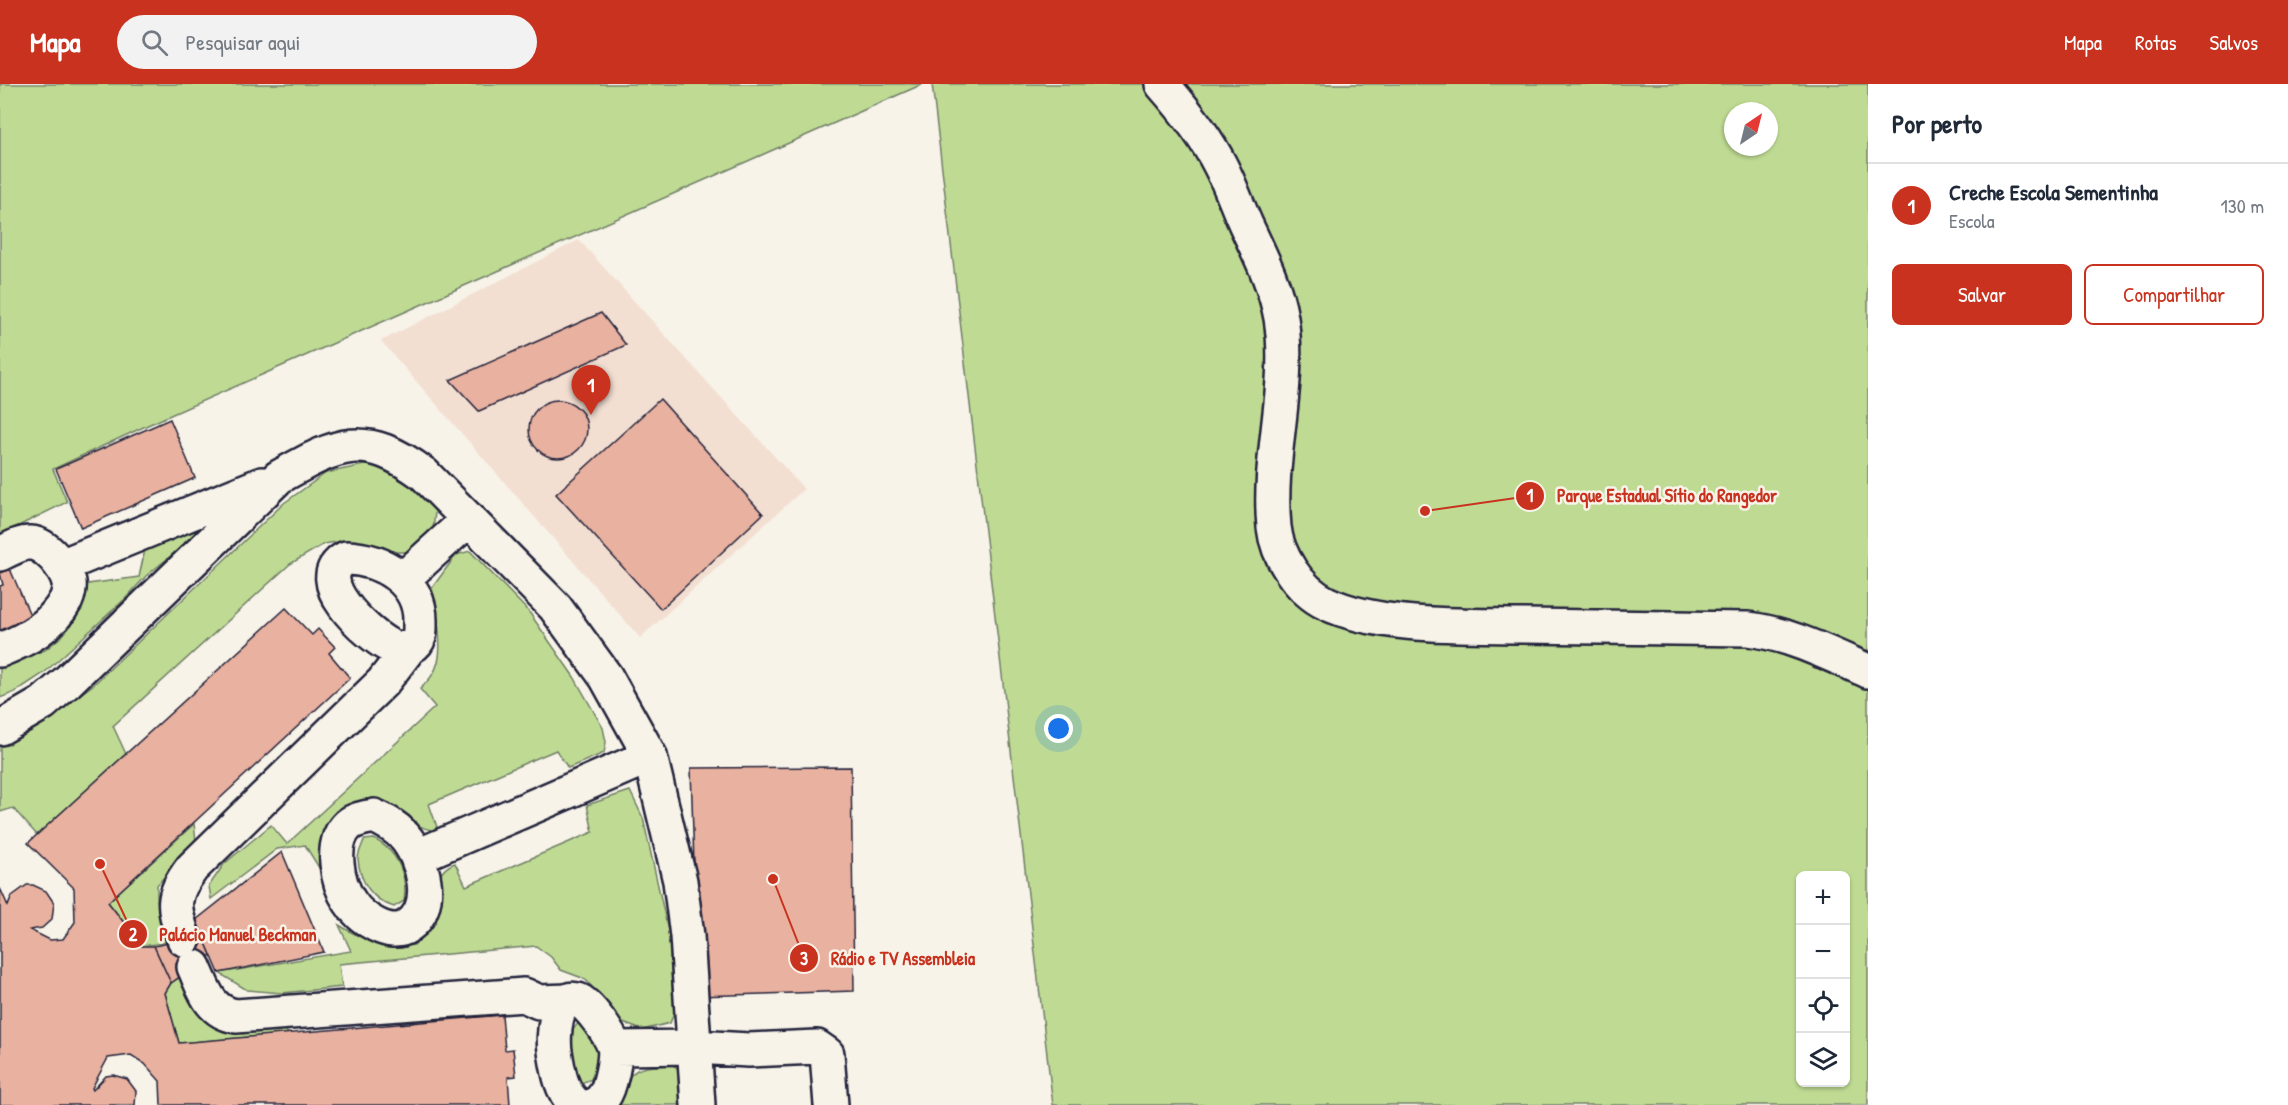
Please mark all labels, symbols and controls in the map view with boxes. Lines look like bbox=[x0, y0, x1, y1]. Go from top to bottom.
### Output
search box bbox=[117, 15, 537, 69]
text: Mapa bbox=[30, 23, 81, 61]
icon: search bbox=[138, 26, 171, 59]
text: Pesquisar aqui bbox=[186, 27, 301, 57]
text: Mapa bbox=[2064, 28, 2102, 57]
text: Rotas bbox=[2135, 28, 2177, 57]
text: Salvos bbox=[2210, 28, 2258, 57]
north arrow bbox=[1724, 102, 1778, 156]
text: Por perto bbox=[1892, 106, 1982, 141]
text: Creche Escola Sementinha bbox=[1949, 177, 2158, 207]
text: 1 bbox=[1908, 192, 1915, 219]
text: 130 m bbox=[2221, 192, 2264, 219]
text: Escola bbox=[1949, 207, 1995, 234]
button: Salvar bbox=[1892, 264, 2072, 325]
button: Compartilhar bbox=[2084, 264, 2264, 325]
pin: 1 bbox=[572, 366, 610, 415]
callout: Parque Estadual Sítio do Rangedor bbox=[1515, 478, 1789, 514]
text: 1 bbox=[1527, 483, 1534, 508]
text: Parque Estadual Sítio do Rangedor bbox=[1557, 483, 1777, 509]
your location bbox=[1044, 714, 1073, 743]
map controls bbox=[1796, 871, 1850, 1087]
button: + bbox=[1796, 871, 1850, 925]
callout: Palácio Manuel Beckman bbox=[118, 916, 329, 952]
text: 2 bbox=[129, 922, 138, 947]
text: Palácio Manuel Beckman bbox=[159, 922, 317, 947]
button: − bbox=[1796, 925, 1850, 979]
callout: Rádio e TV Assembleia bbox=[789, 940, 987, 976]
text: 3 bbox=[800, 946, 808, 971]
text: Rádio e TV Assembleia bbox=[831, 946, 976, 971]
button: locate bbox=[1796, 979, 1850, 1033]
button: layers bbox=[1796, 1033, 1850, 1087]

